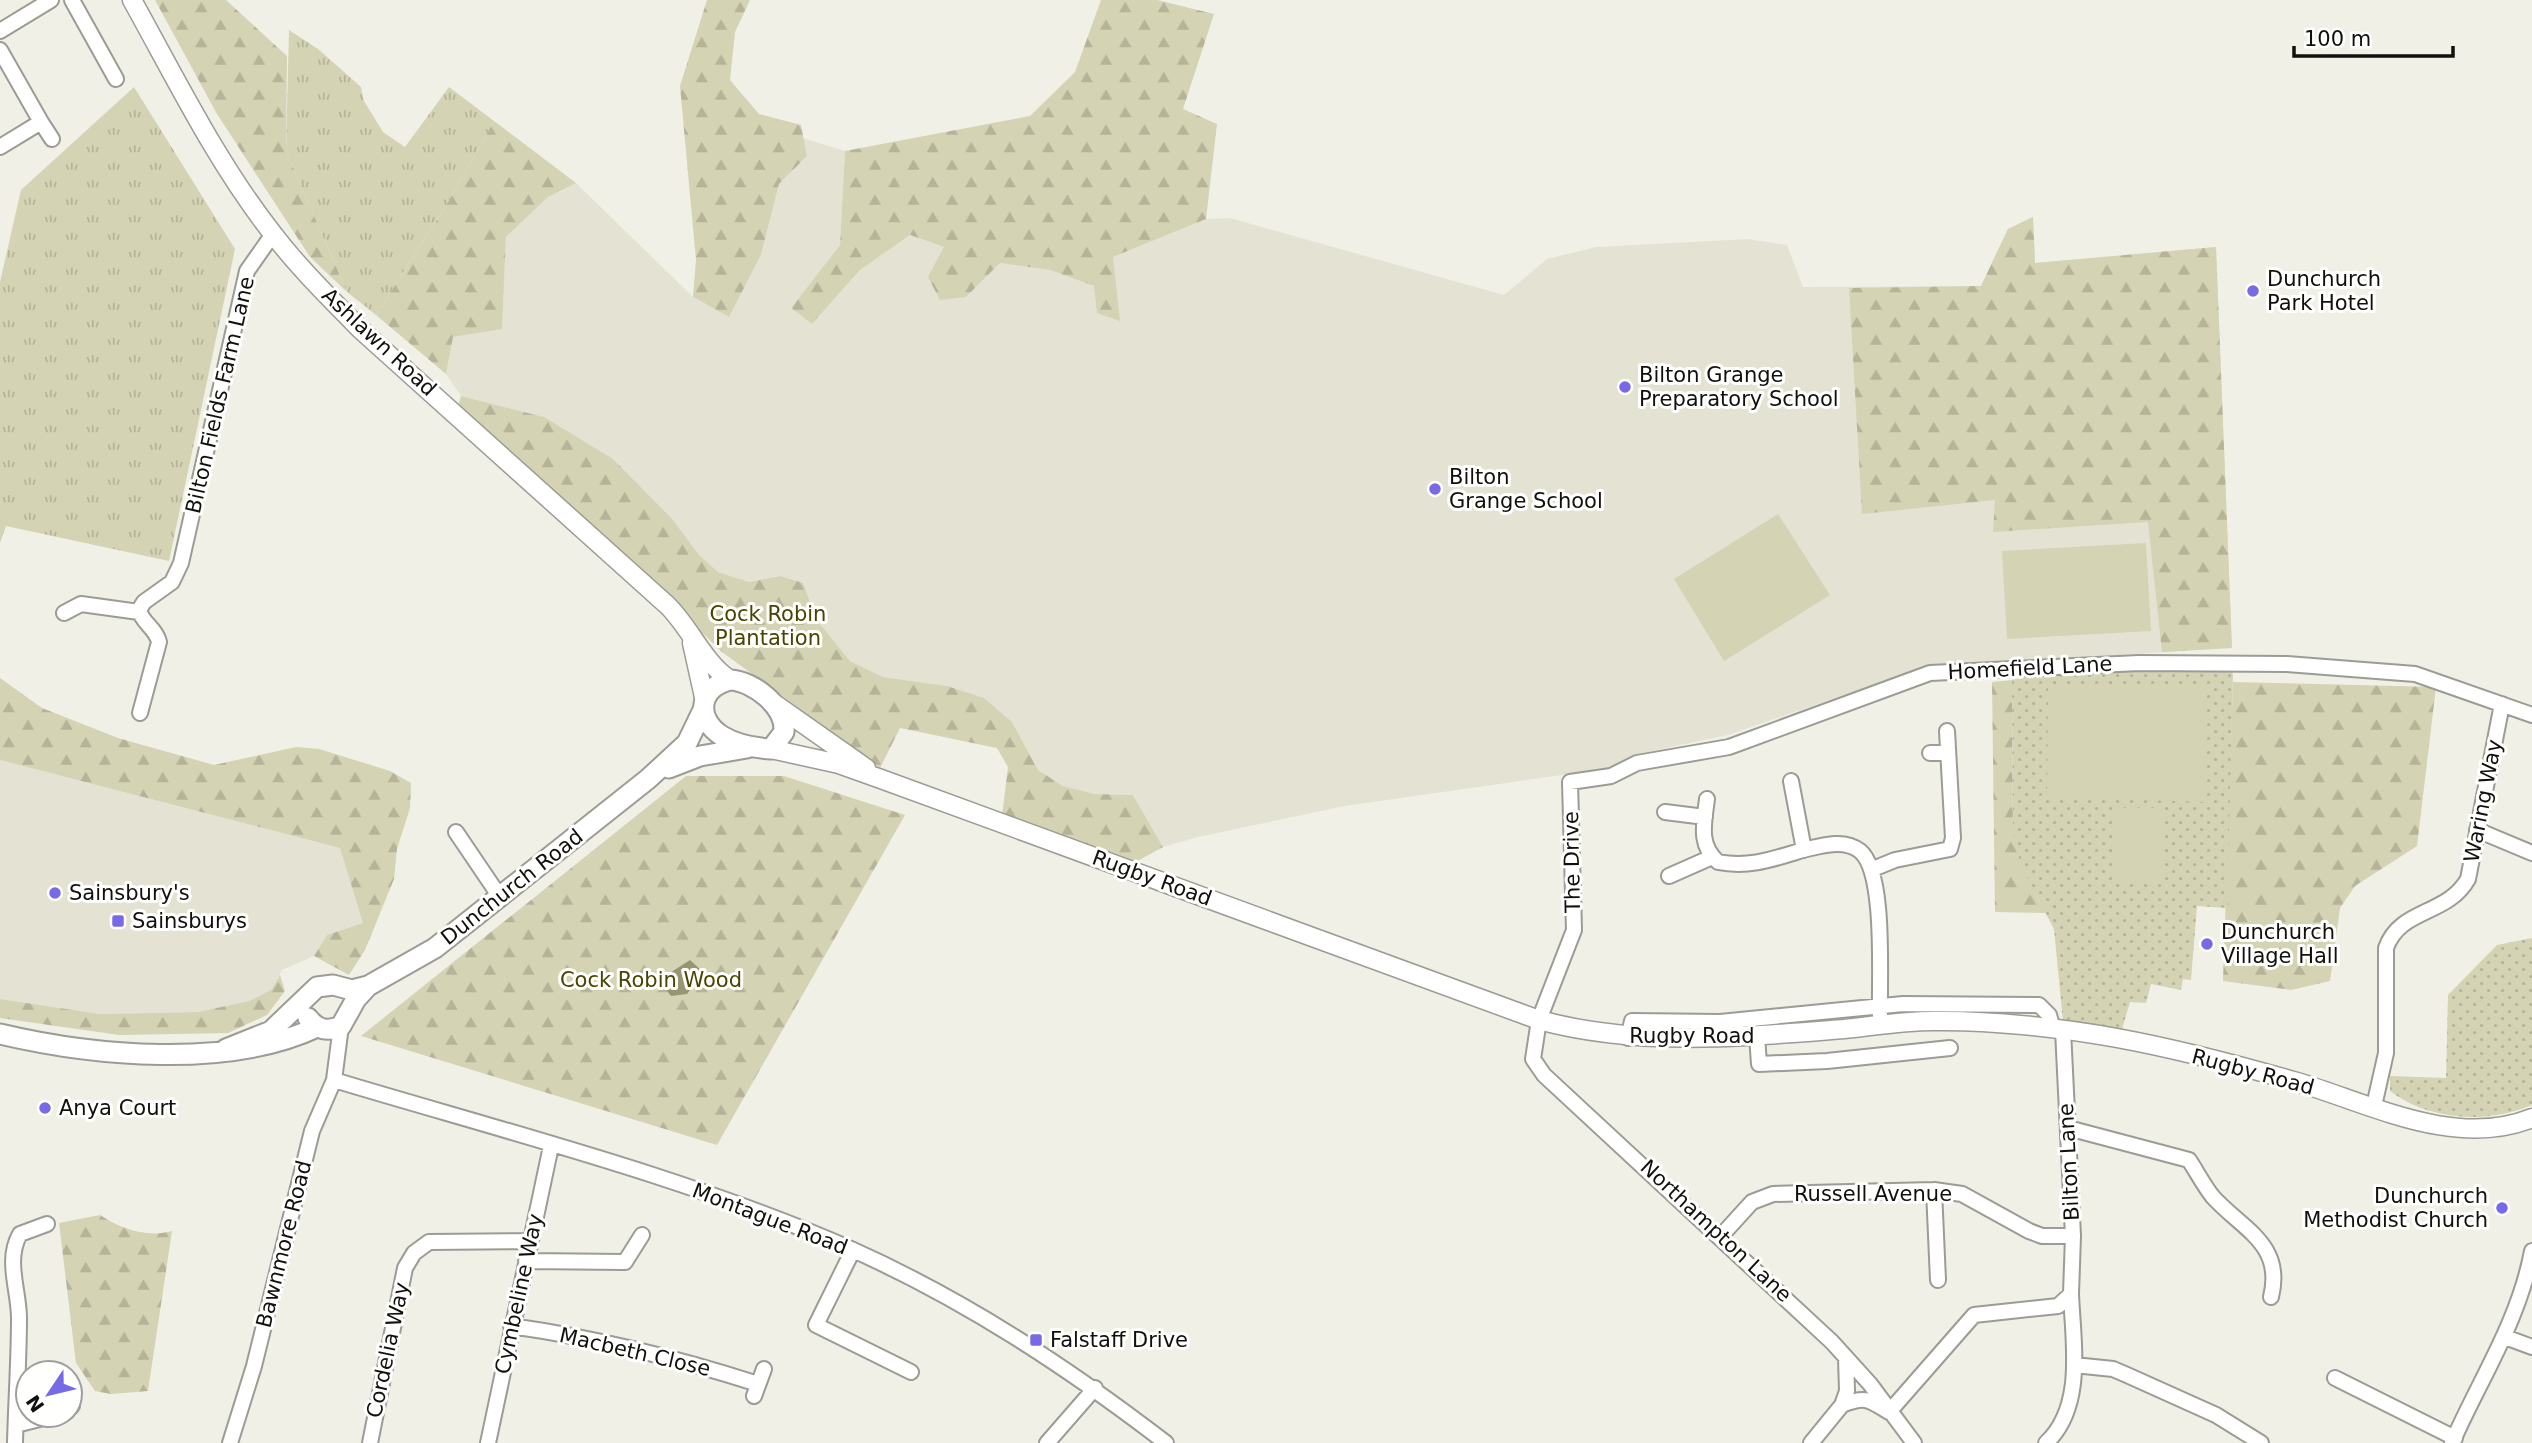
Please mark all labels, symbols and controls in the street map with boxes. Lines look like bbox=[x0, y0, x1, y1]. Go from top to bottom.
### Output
scale bar bbox=[2294, 14, 2453, 58]
text: 100 m bbox=[2304, 27, 2371, 51]
place label: Dunchurch Park Hotel bbox=[2267, 267, 2381, 315]
street label: Bilton Fields Farm Lane bbox=[181, 274, 259, 516]
street label: Ashlawn Road bbox=[317, 283, 441, 401]
marker: Dunchurch Park Hotel bbox=[2245, 283, 2261, 299]
place label: Bilton Grange Preparatory School bbox=[1639, 363, 1839, 411]
marker: Bilton Grange Preparatory School bbox=[1617, 379, 1633, 395]
place label: Bilton Grange School bbox=[1449, 465, 1603, 513]
marker: Bilton Grange School bbox=[1427, 481, 1443, 497]
park label: Cock Robin Plantation bbox=[710, 602, 826, 650]
street label: Homefield Lane bbox=[1947, 652, 2113, 684]
street label: Waring Way bbox=[2459, 737, 2507, 865]
street label: The Drive bbox=[1559, 811, 1585, 914]
street label: Dunchurch Road bbox=[436, 824, 588, 950]
street label: Rugby Road bbox=[1089, 845, 1215, 911]
place label: Sainsbury's bbox=[69, 881, 190, 905]
marker: Sainsbury's bbox=[47, 885, 63, 901]
place label: Sainsburys bbox=[132, 909, 247, 933]
marker: Sainsburys bbox=[110, 913, 126, 929]
place label: Dunchurch Village Hall bbox=[2221, 920, 2339, 968]
marker: Dunchurch Village Hall bbox=[2199, 936, 2215, 952]
park label: Cock Robin Wood bbox=[560, 968, 742, 992]
street label: Rugby Road bbox=[1629, 1024, 1755, 1048]
street label: Rugby Road bbox=[2189, 1044, 2317, 1100]
place label: Anya Court bbox=[59, 1096, 176, 1120]
marker: Anya Court bbox=[37, 1100, 53, 1116]
street label: Bilton Lane bbox=[2054, 1102, 2084, 1222]
street label: Northampton Lane bbox=[1636, 1155, 1796, 1307]
street label: Bawnmore Road bbox=[252, 1158, 316, 1330]
street label: Montague Road bbox=[689, 1178, 851, 1260]
street label: Russell Avenue bbox=[1794, 1182, 1952, 1206]
place label: Dunchurch Methodist Church bbox=[2303, 1184, 2488, 1232]
marker: Dunchurch Methodist Church bbox=[2494, 1200, 2510, 1216]
street label: Cymbeline Way bbox=[490, 1212, 548, 1376]
street label: Cordelia Way bbox=[362, 1280, 414, 1420]
street label: Macbeth Close bbox=[557, 1323, 713, 1381]
place label: Falstaff Drive bbox=[1050, 1328, 1188, 1352]
marker: Falstaff Drive bbox=[1028, 1332, 1044, 1348]
north arrow bbox=[14, 1359, 84, 1429]
text: N bbox=[22, 1391, 49, 1417]

